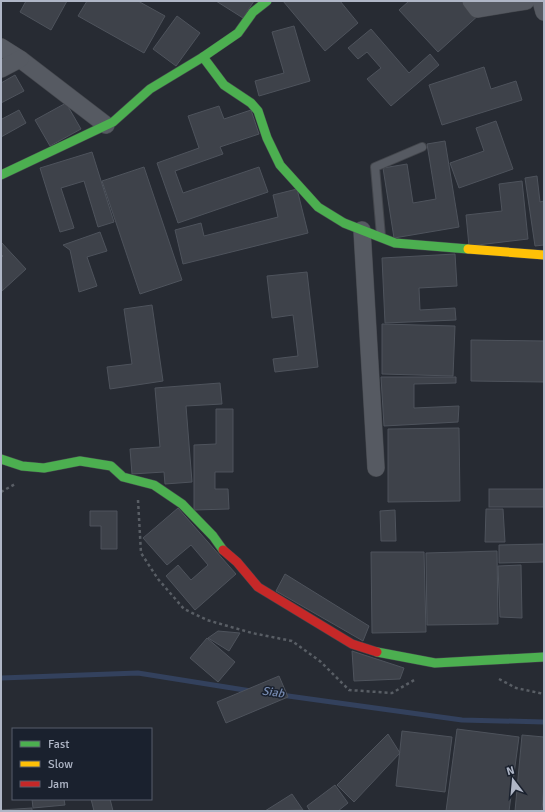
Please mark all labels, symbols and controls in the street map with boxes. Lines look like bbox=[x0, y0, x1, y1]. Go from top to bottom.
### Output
water label: Siab bbox=[261, 684, 286, 702]
legend bbox=[12, 728, 152, 800]
text: Fast bbox=[48, 737, 69, 752]
text: Slow bbox=[48, 757, 73, 772]
north arrow bbox=[493, 760, 533, 800]
text: N bbox=[505, 764, 516, 778]
text: Jam bbox=[48, 777, 69, 792]

